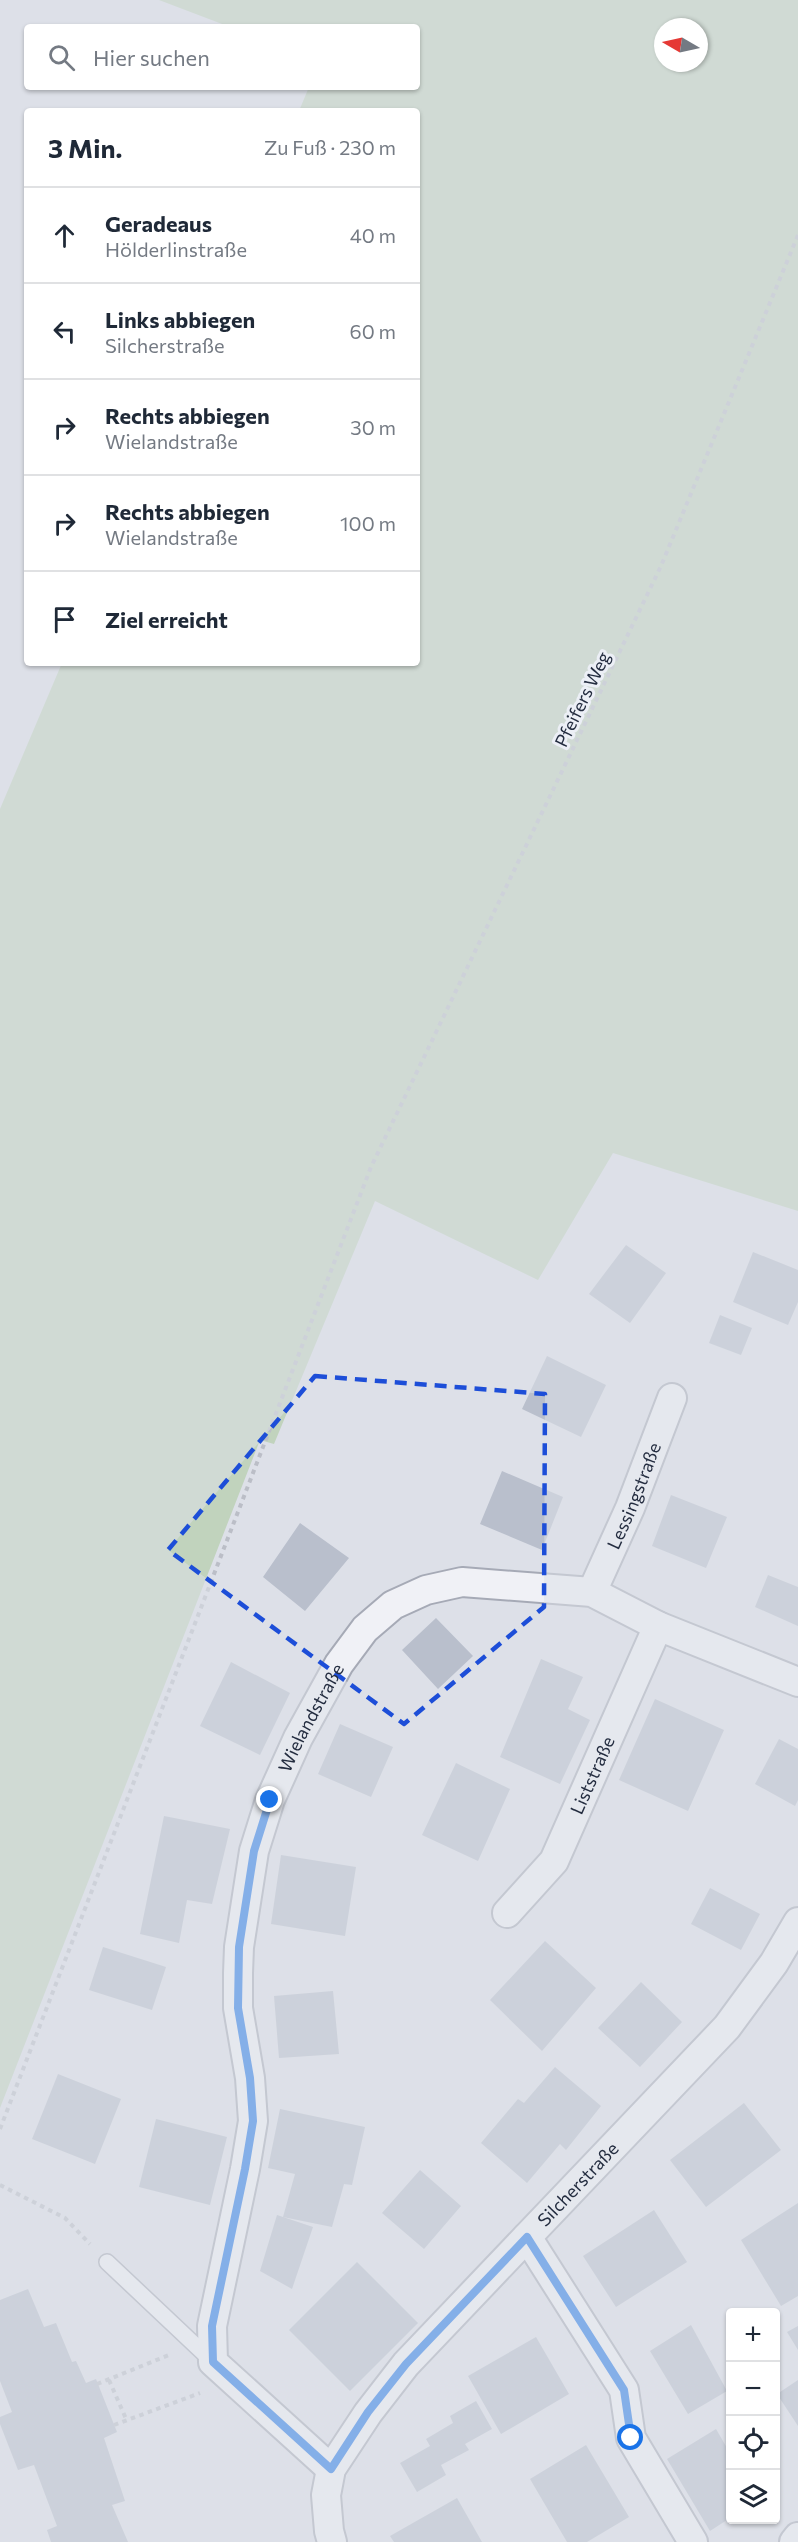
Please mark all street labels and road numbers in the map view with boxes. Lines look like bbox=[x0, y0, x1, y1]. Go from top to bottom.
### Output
street label: Pfeifers Weg bbox=[550, 648, 615, 750]
street label: Lessingstraße bbox=[602, 1439, 665, 1552]
street label: Wielandstraße bbox=[273, 1660, 348, 1775]
street label: Liststraße bbox=[565, 1733, 619, 1817]
street label: Silcherstraße bbox=[533, 2137, 623, 2230]

